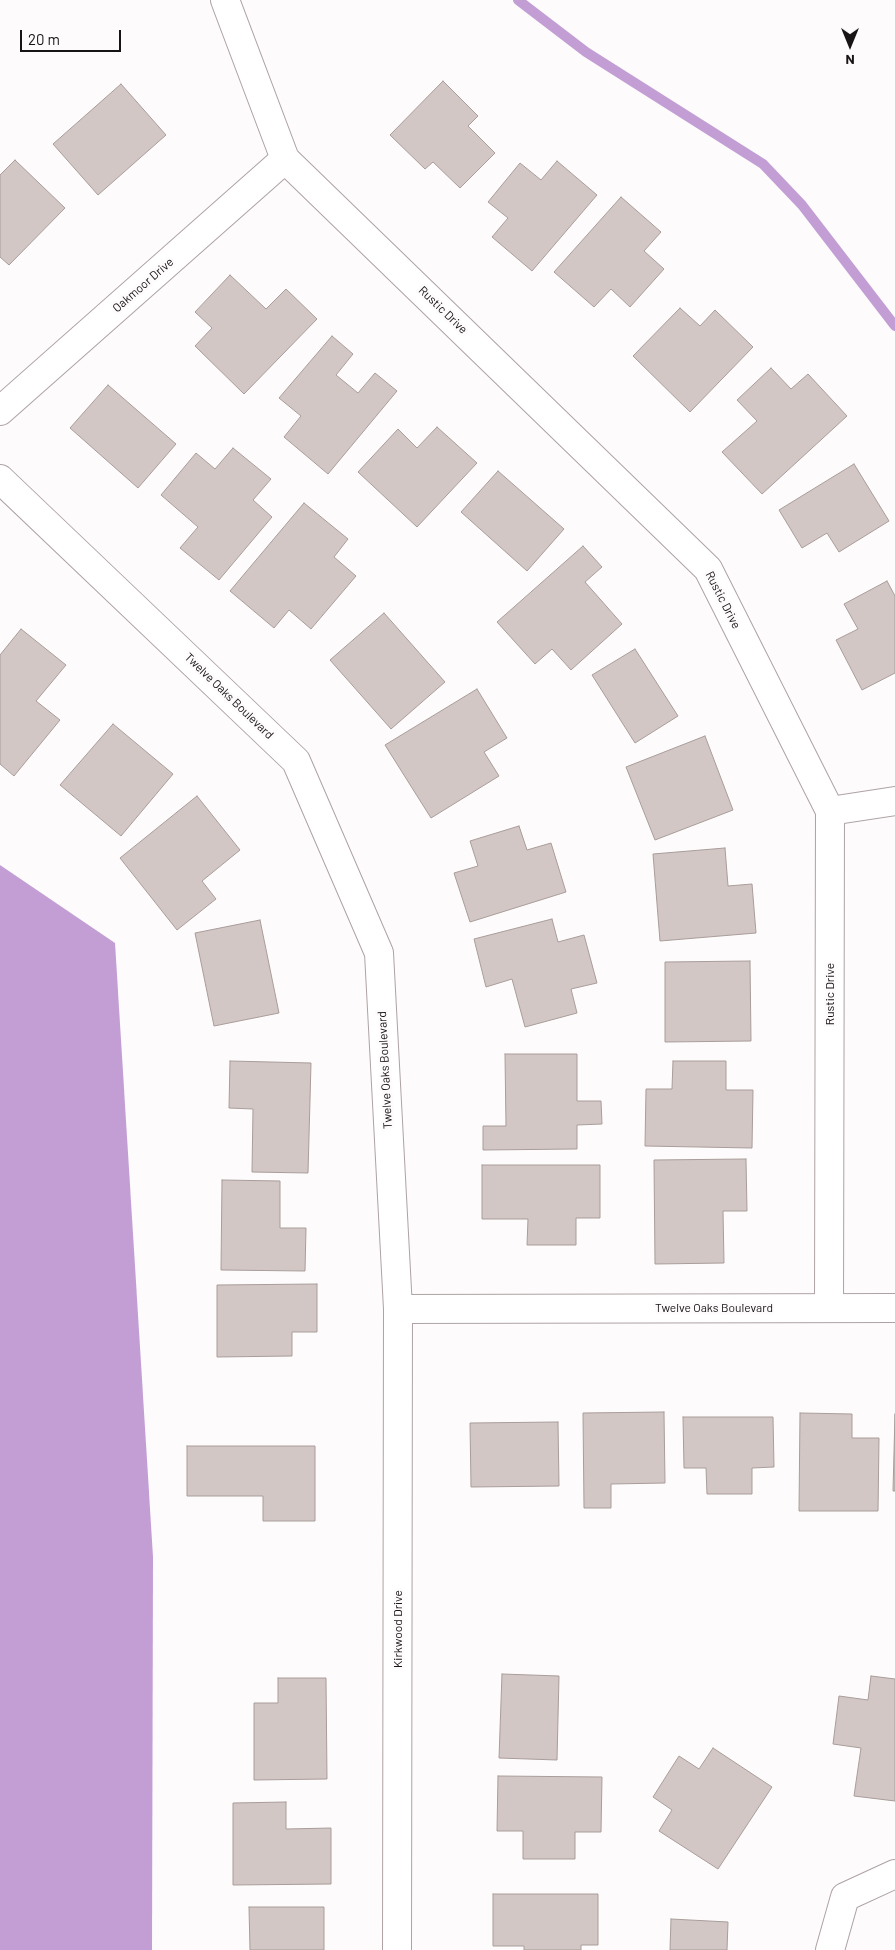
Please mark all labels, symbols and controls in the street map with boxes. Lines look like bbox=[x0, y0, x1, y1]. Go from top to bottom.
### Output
scale bar bbox=[22, 20, 124, 52]
north arrow bbox=[825, 20, 875, 70]
text: 20 m bbox=[28, 30, 60, 48]
text: N bbox=[845, 52, 855, 69]
street label: Oakmoor Drive bbox=[110, 255, 176, 315]
street label: Rustic Drive bbox=[416, 283, 470, 337]
street label: Rustic Drive bbox=[702, 569, 744, 631]
street label: Twelve Oaks Boulevard bbox=[182, 650, 276, 742]
street label: Rustic Drive bbox=[823, 963, 837, 1025]
street label: Twelve Oaks Boulevard bbox=[375, 1011, 395, 1129]
street label: Twelve Oaks Boulevard bbox=[655, 1301, 773, 1315]
street label: Kirkwood Drive bbox=[391, 1590, 405, 1668]

